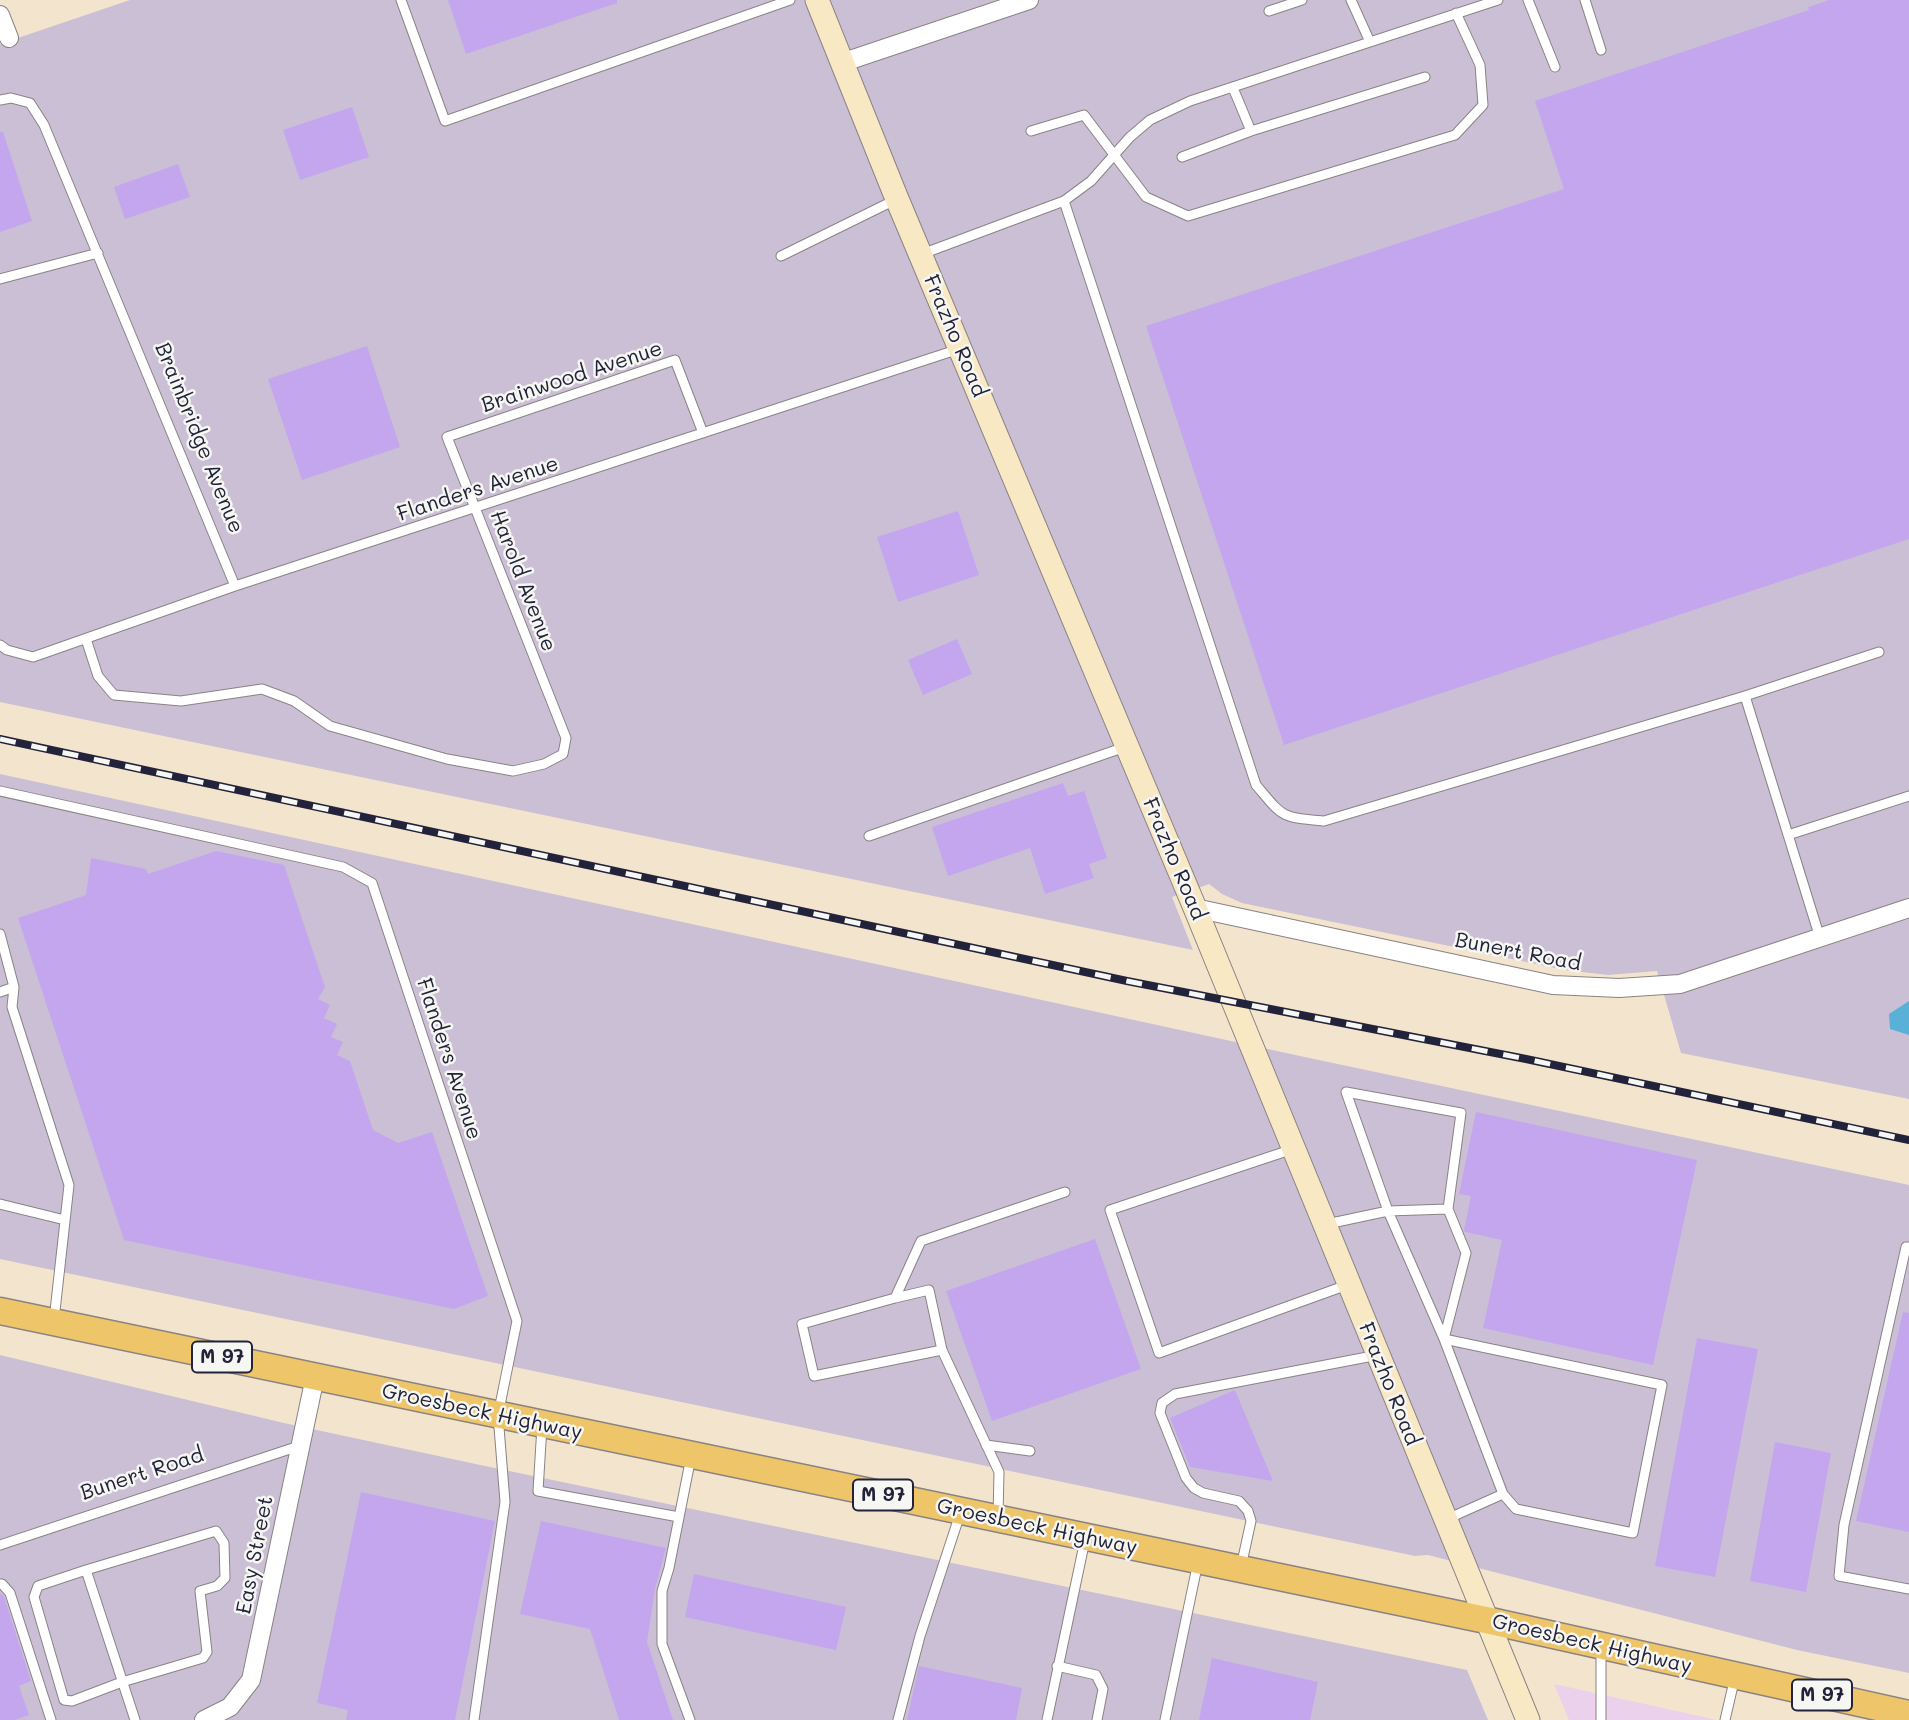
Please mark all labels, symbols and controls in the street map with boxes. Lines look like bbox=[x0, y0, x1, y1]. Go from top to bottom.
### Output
street label: Frazho Road bbox=[918, 271, 992, 401]
street label: Brainwood Avenue bbox=[478, 336, 666, 418]
street label: Brainbridge Avenue bbox=[149, 339, 249, 537]
street label: Flanders Avenue bbox=[394, 451, 562, 527]
street label: Harold Avenue bbox=[485, 507, 561, 655]
street label: Frazho Road bbox=[1137, 794, 1211, 924]
street label: Bunert Road bbox=[1453, 927, 1583, 977]
street label: Flanders Avenue bbox=[411, 975, 487, 1143]
street label: Frazho Road bbox=[1353, 1319, 1425, 1449]
road number: M 97 bbox=[192, 1342, 252, 1372]
street label: Groesbeck Highway bbox=[380, 1378, 584, 1446]
street label: Bunert Road bbox=[77, 1442, 207, 1506]
road number: M 97 bbox=[853, 1480, 913, 1511]
street label: Groesbeck Highway bbox=[935, 1493, 1139, 1561]
street label: Easy Street bbox=[231, 1494, 279, 1616]
street label: Groesbeck Highway bbox=[1490, 1609, 1694, 1679]
road number: M 97 bbox=[1792, 1680, 1852, 1710]

